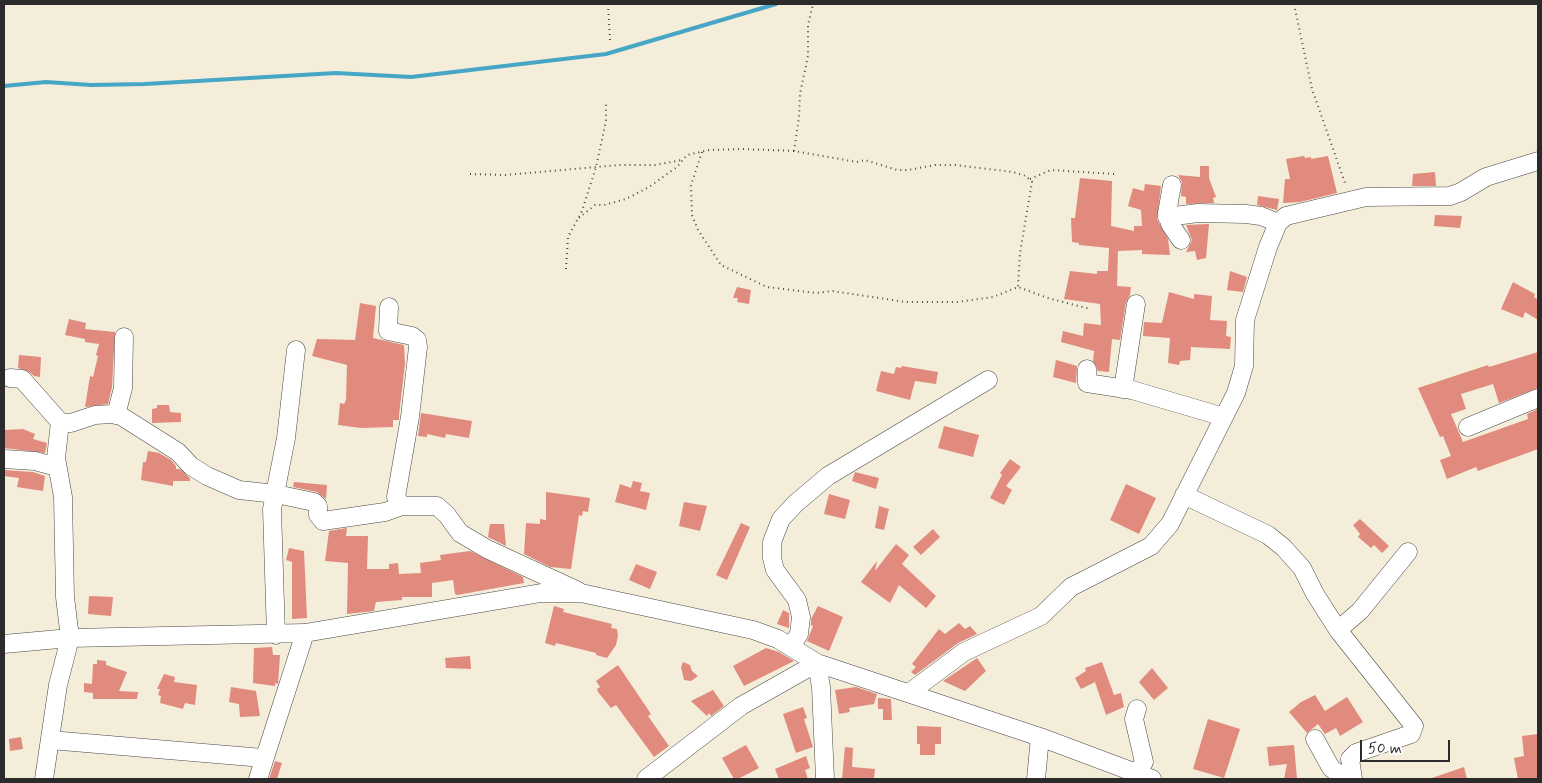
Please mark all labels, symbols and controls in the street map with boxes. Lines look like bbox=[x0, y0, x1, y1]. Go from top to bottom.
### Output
scale bar bbox=[1362, 730, 1452, 762]
text: 50 m bbox=[1368, 739, 1402, 759]

